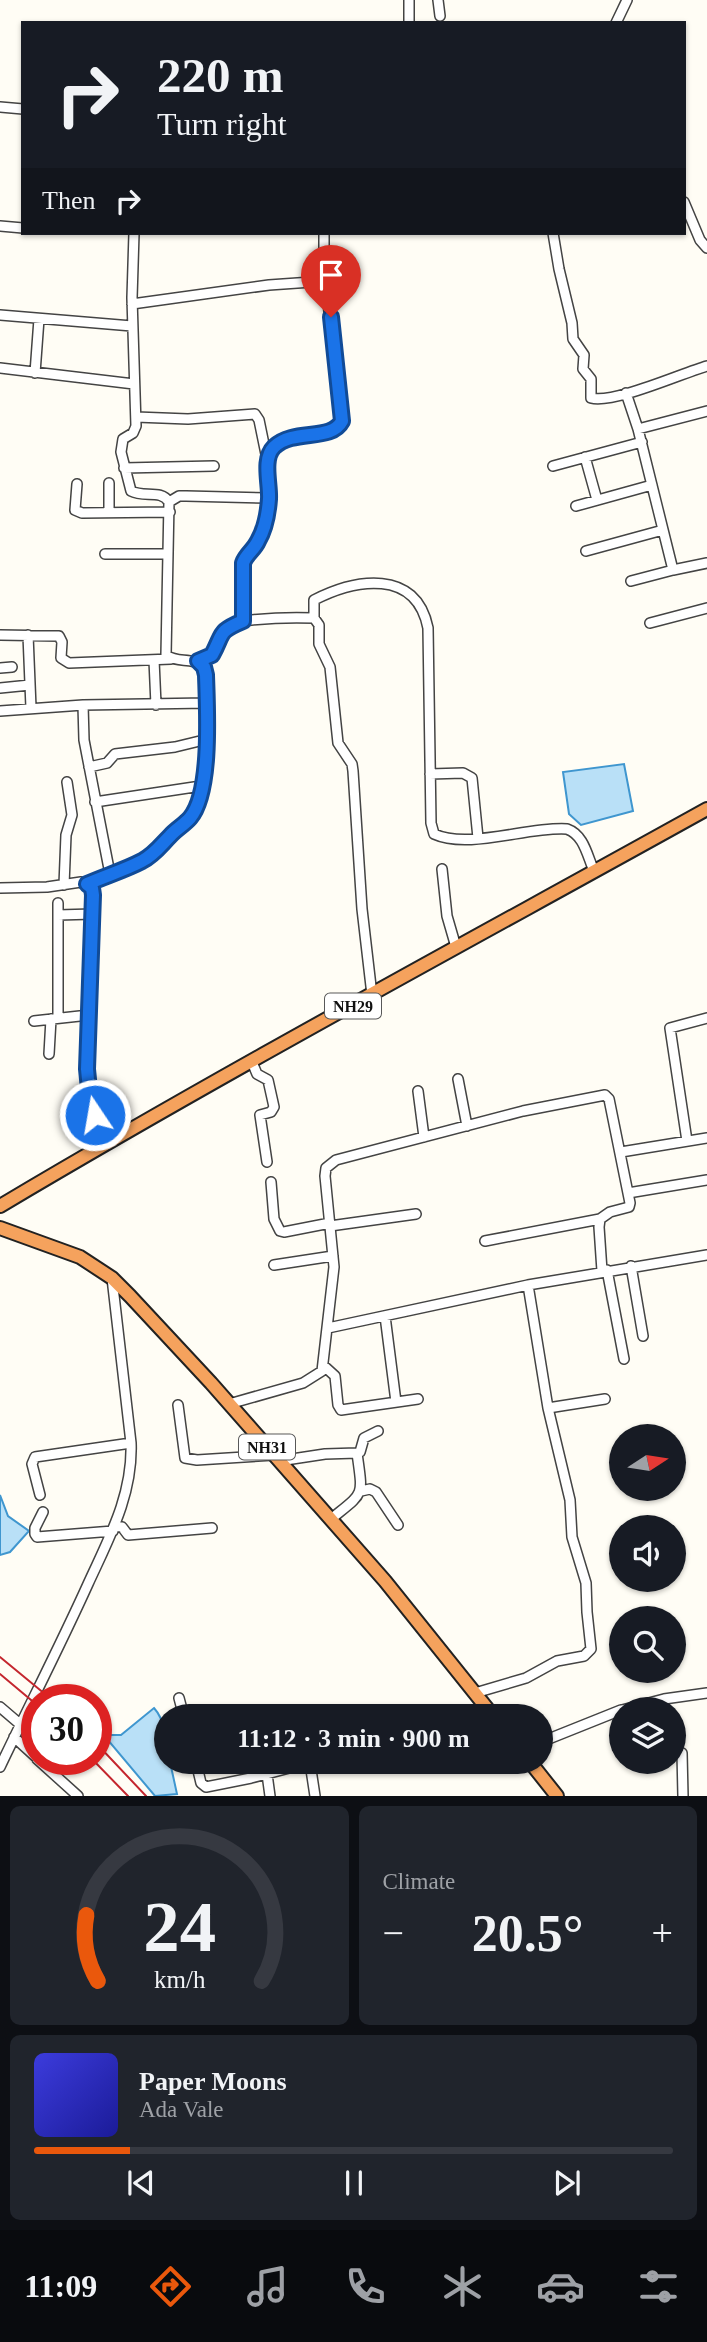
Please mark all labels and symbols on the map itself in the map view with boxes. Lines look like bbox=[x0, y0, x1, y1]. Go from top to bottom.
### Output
pin bbox=[301, 245, 361, 317]
road number: NH29 bbox=[325, 994, 381, 1018]
position arrow bbox=[58, 1078, 132, 1152]
north arrow bbox=[609, 1424, 686, 1502]
road number: NH31 bbox=[239, 1434, 295, 1460]
speed limit sign: 30 bbox=[21, 1684, 112, 1775]

